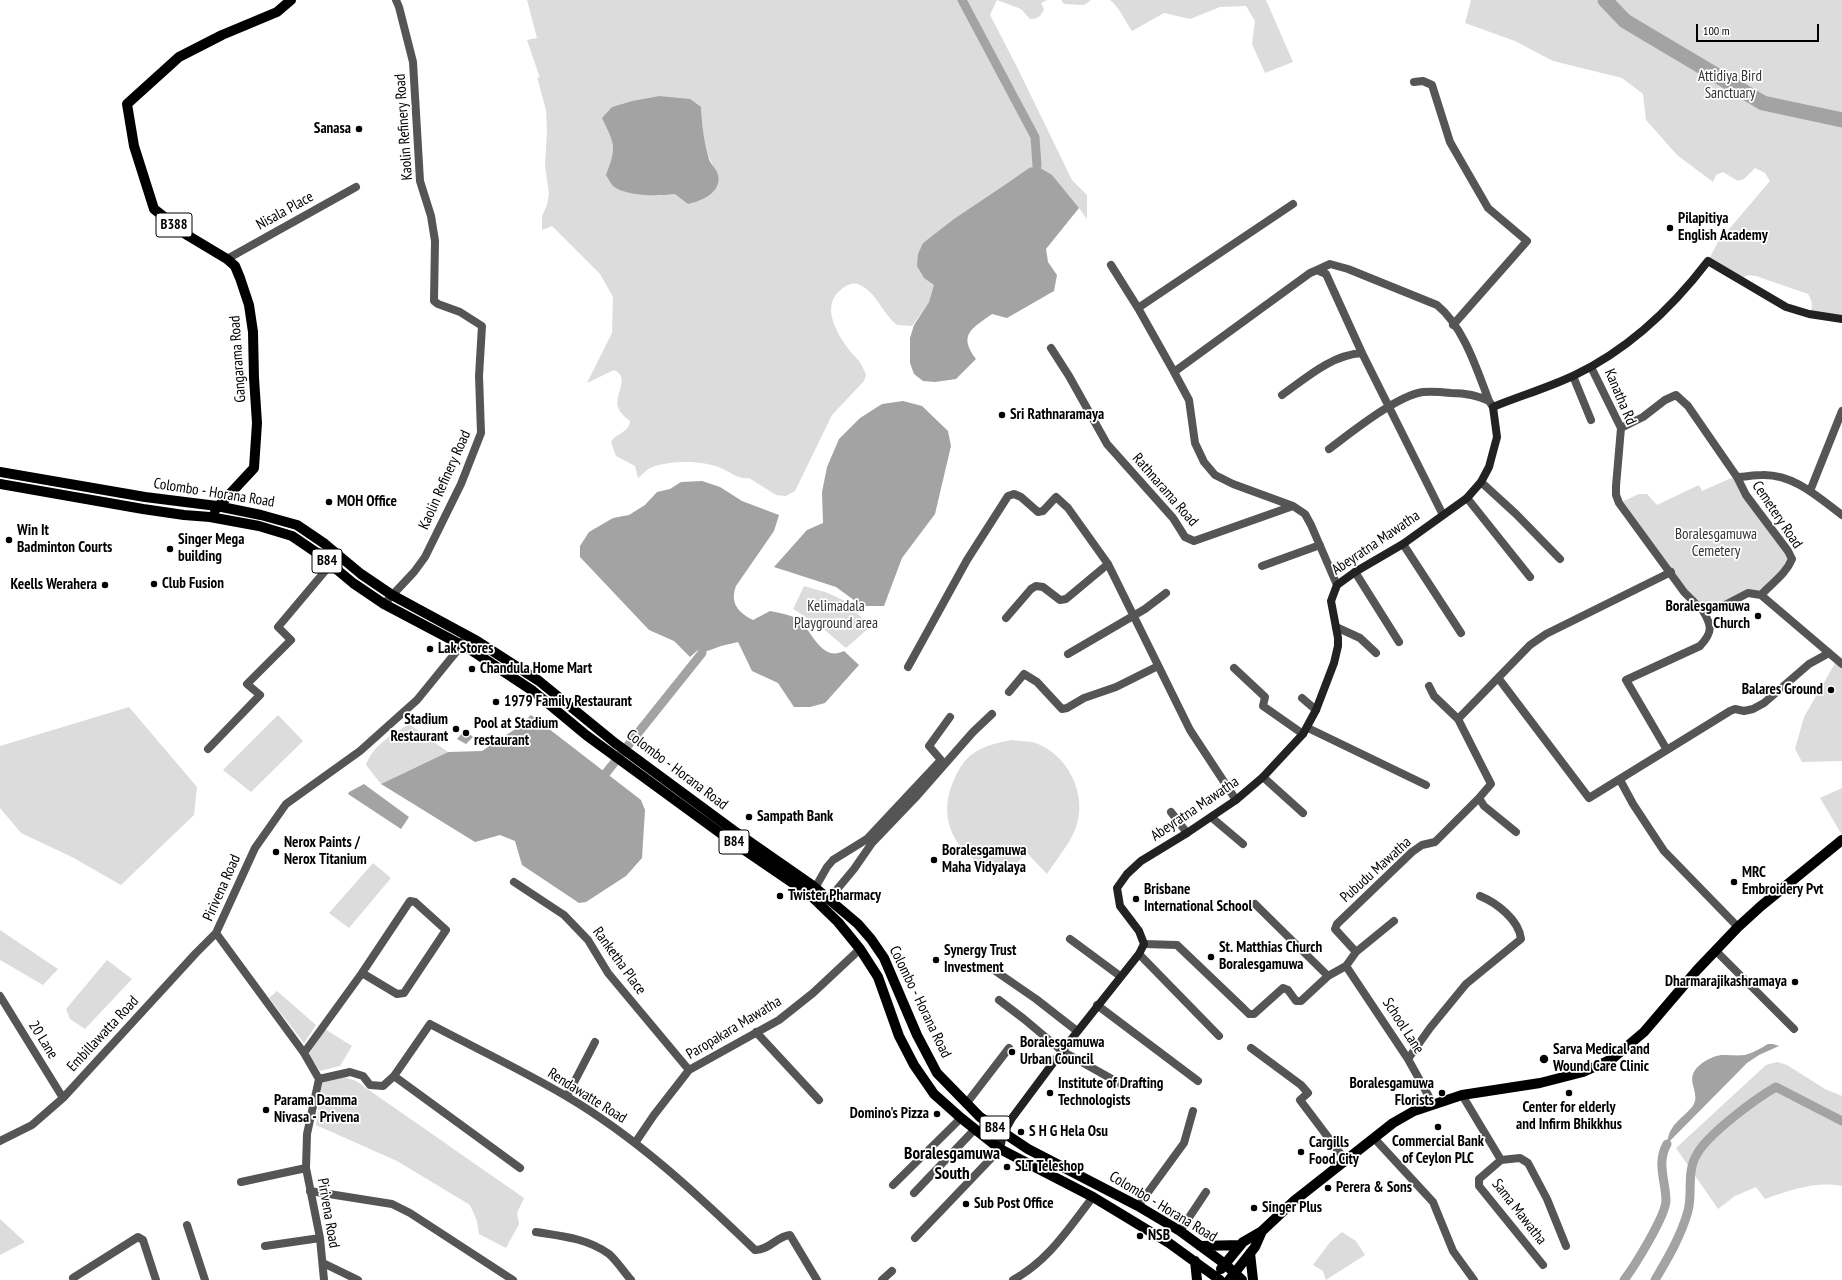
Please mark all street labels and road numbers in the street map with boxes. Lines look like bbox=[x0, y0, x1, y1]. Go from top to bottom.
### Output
street label: Kaolin Refinery Road bbox=[391, 73, 417, 181]
street label: Nisala Place bbox=[253, 188, 317, 234]
road number: B388 bbox=[156, 213, 192, 237]
street label: Gangarama Road bbox=[226, 315, 250, 403]
street label: Kanatha Rd bbox=[1600, 366, 1640, 428]
street label: Kaolin Refinery Road bbox=[415, 428, 475, 532]
street label: Rathnarama Road bbox=[1128, 450, 1202, 530]
street label: Colombo - Horana Road bbox=[152, 475, 276, 511]
street label: Cemetery Road bbox=[1748, 478, 1806, 552]
street label: Abeyratna Mawatha bbox=[1329, 507, 1423, 579]
road number: B84 bbox=[312, 549, 342, 573]
street label: Colombo - Horana Road bbox=[623, 726, 731, 814]
street label: Abeyratna Mawatha bbox=[1148, 773, 1242, 845]
road number: B84 bbox=[719, 830, 749, 854]
street label: Pubudu Mawatha bbox=[1337, 833, 1415, 907]
street label: Pirivena Road bbox=[199, 852, 245, 924]
street label: Ranketha Place bbox=[588, 924, 650, 998]
street label: Colombo - Horana Road bbox=[885, 943, 955, 1061]
street label: Embillawatta Road bbox=[63, 992, 143, 1076]
street label: Paropakara Mawatha bbox=[683, 993, 785, 1063]
street label: School Lane bbox=[1378, 995, 1428, 1057]
street label: 20 Lane bbox=[24, 1018, 62, 1062]
street label: Rendawatte Road bbox=[544, 1065, 630, 1127]
road number: B84 bbox=[980, 1116, 1010, 1140]
street label: Colombo - Horana Road bbox=[1106, 1168, 1220, 1246]
street label: Sama Mawatha bbox=[1488, 1176, 1550, 1248]
street label: Pirivena Road bbox=[313, 1177, 343, 1249]

